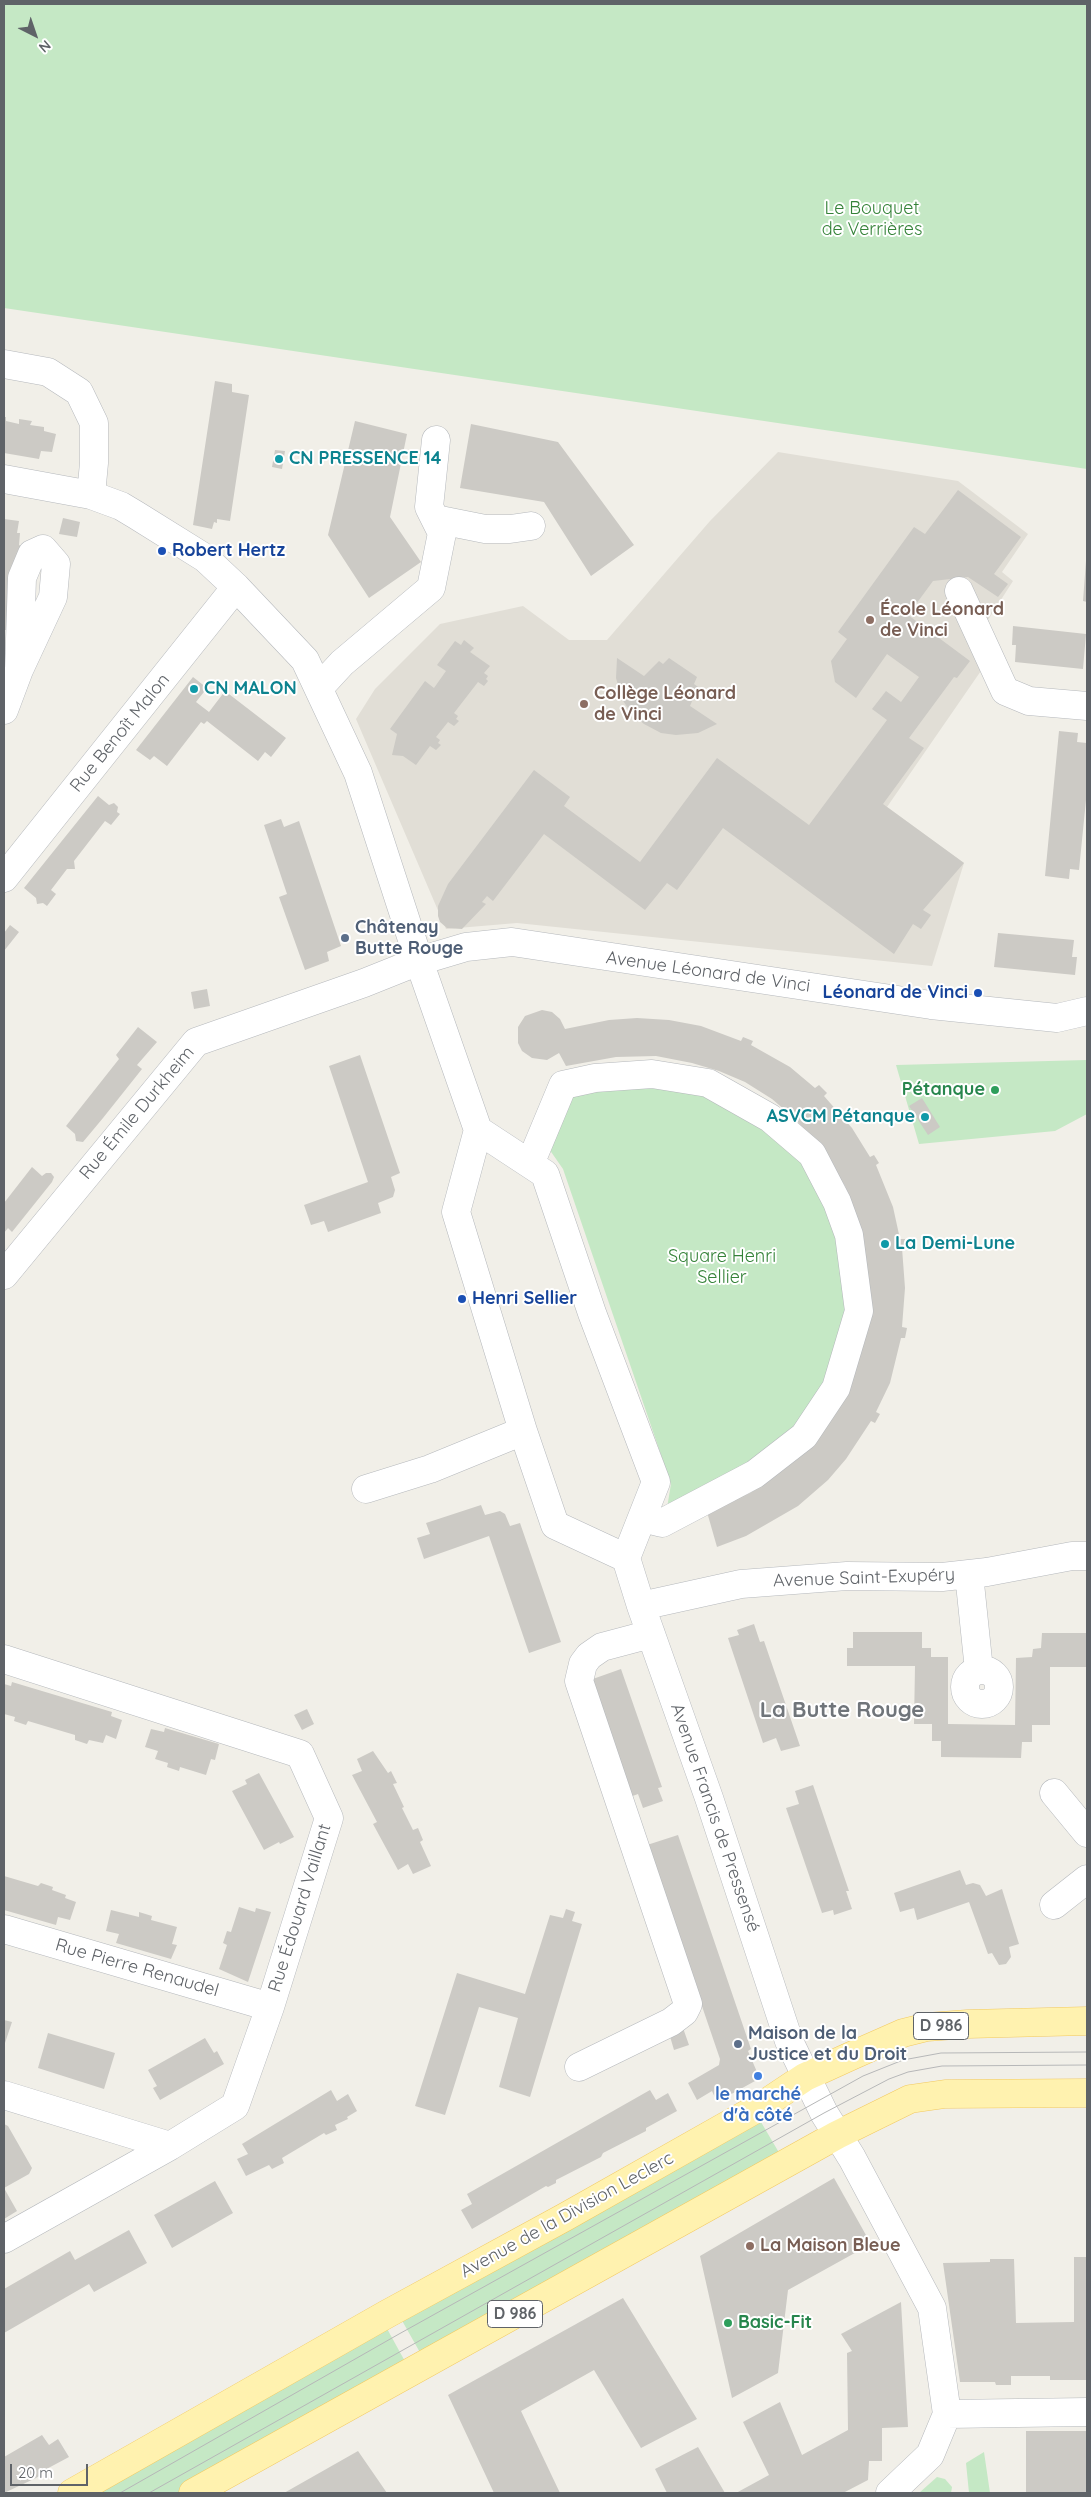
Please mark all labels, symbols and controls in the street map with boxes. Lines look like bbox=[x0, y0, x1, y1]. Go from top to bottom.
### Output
north arrow bbox=[10, 10, 60, 60]
text: N bbox=[35, 36, 55, 56]
park label: Le Bouquet de Verrières bbox=[822, 198, 922, 240]
place label: CN PRESSENCE 14 bbox=[289, 448, 441, 470]
marker: CN PRESSENCE 14 bbox=[273, 453, 285, 465]
place label: Robert Hertz bbox=[172, 540, 285, 562]
marker: Robert Hertz bbox=[156, 545, 168, 557]
place label: École Léonard de Vinci bbox=[880, 599, 1004, 642]
marker: École Léonard de Vinci bbox=[864, 614, 876, 626]
street label: Rue Benoît Malon bbox=[66, 669, 174, 797]
place label: CN MALON bbox=[204, 678, 297, 700]
marker: CN MALON bbox=[188, 683, 200, 695]
place label: Collège Léonard de Vinci bbox=[594, 683, 736, 726]
marker: Collège Léonard de Vinci bbox=[578, 698, 590, 710]
place label: Châtenay Butte Rouge bbox=[355, 917, 463, 960]
marker: Châtenay Butte Rouge bbox=[339, 932, 351, 944]
street label: Avenue Léonard de Vinci bbox=[604, 947, 812, 997]
place label: Léonard de Vinci bbox=[822, 982, 968, 1004]
marker: Léonard de Vinci bbox=[972, 987, 984, 999]
street label: Rue Émile Durkheim bbox=[75, 1042, 199, 1184]
place label: Pétanque bbox=[902, 1079, 985, 1101]
marker: Pétanque bbox=[989, 1084, 1001, 1096]
place label: ASVCM Pétanque bbox=[767, 1106, 915, 1128]
marker: ASVCM Pétanque bbox=[919, 1111, 931, 1123]
place label: La Demi-Lune bbox=[895, 1233, 1015, 1255]
marker: La Demi-Lune bbox=[879, 1238, 891, 1250]
park label: Square Henri Sellier bbox=[668, 1246, 776, 1288]
place label: Henri Sellier bbox=[472, 1288, 577, 1310]
marker: Henri Sellier bbox=[456, 1293, 468, 1305]
street label: Avenue Saint-Exupéry bbox=[773, 1564, 955, 1592]
district label: La Butte Rouge bbox=[760, 1697, 924, 1723]
street label: Avenue Francis de Pressensé bbox=[666, 1701, 764, 1935]
street label: Rue Édouard Vaillant bbox=[264, 1821, 336, 1995]
street label: Rue Pierre Renaudel bbox=[53, 1934, 221, 2002]
road number: D 986 bbox=[914, 2012, 968, 2040]
place label: Maison de la Justice et du Droit bbox=[748, 2023, 907, 2066]
marker: Maison de la Justice et du Droit bbox=[732, 2038, 744, 2050]
marker: le marché d'à côté bbox=[752, 2070, 764, 2082]
place label: le marché d'à côté bbox=[715, 2084, 801, 2126]
street label: Avenue de la Division Leclerc bbox=[457, 2147, 677, 2283]
place label: La Maison Bleue bbox=[760, 2235, 901, 2257]
marker: La Maison Bleue bbox=[744, 2240, 756, 2252]
road number: D 986 bbox=[488, 2300, 542, 2328]
place label: Basic-Fit bbox=[738, 2312, 812, 2334]
marker: Basic-Fit bbox=[722, 2317, 734, 2329]
scale bar bbox=[12, 2454, 90, 2486]
text: 20 m bbox=[18, 2463, 53, 2482]

